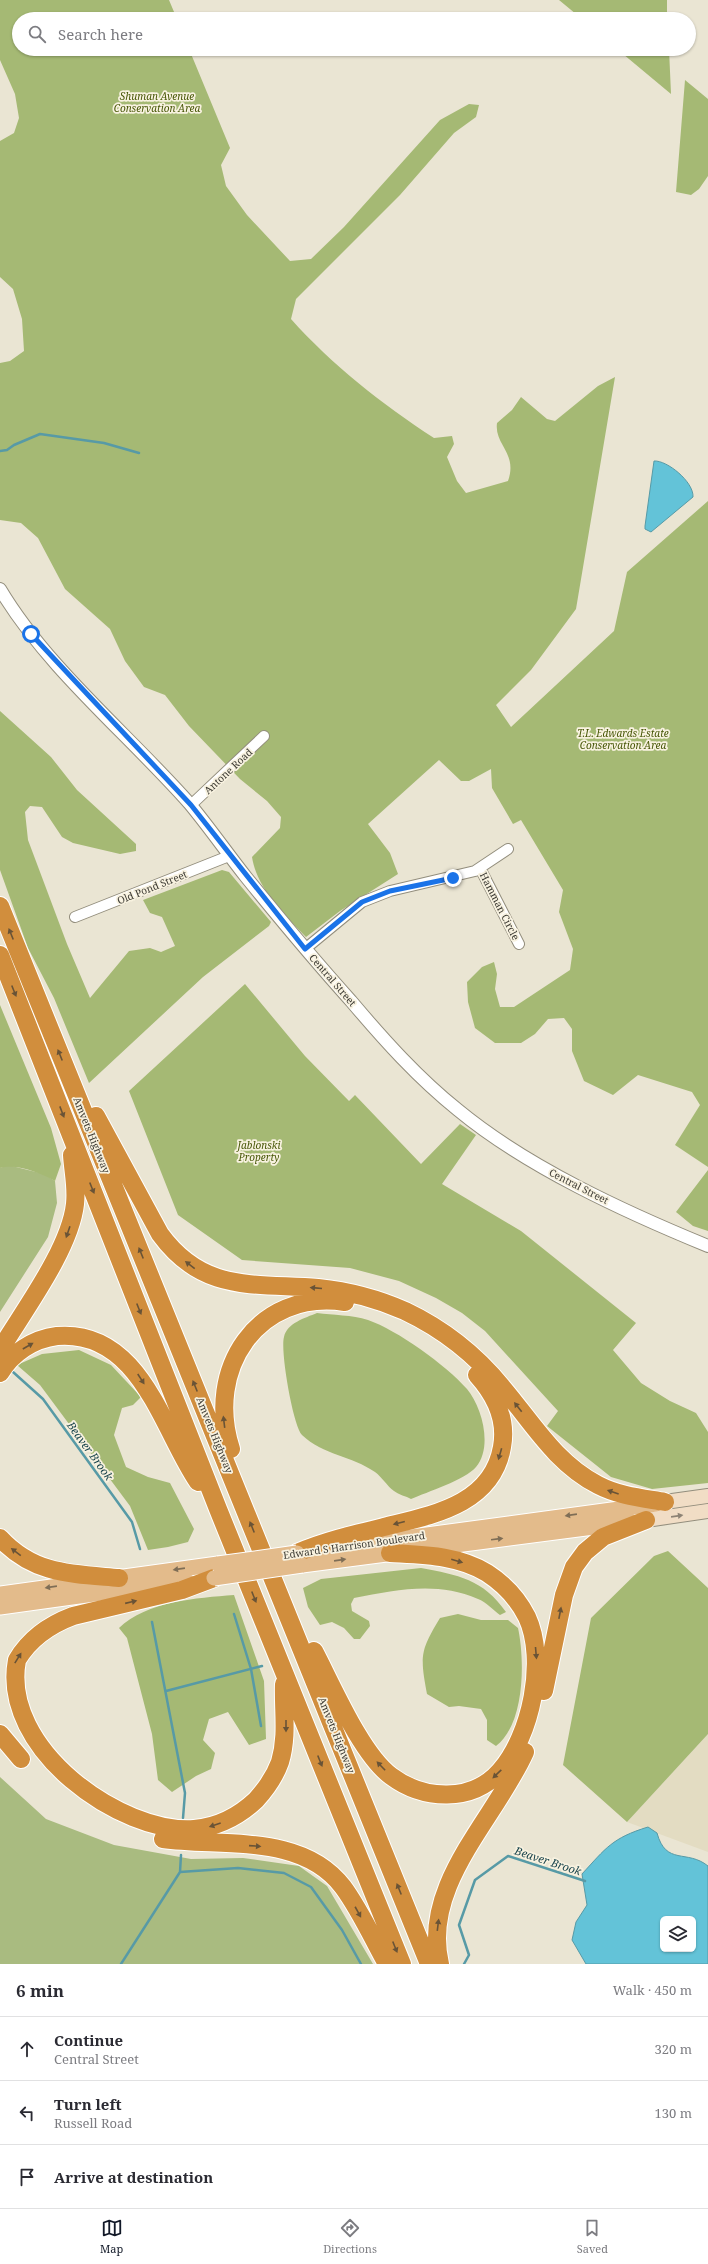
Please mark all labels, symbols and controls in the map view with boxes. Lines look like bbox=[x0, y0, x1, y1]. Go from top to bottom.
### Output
search box bbox=[12, 12, 696, 56]
icon: search bbox=[26, 23, 48, 45]
text: Search here bbox=[58, 24, 143, 44]
park label: Shuman Avenue Conservation Area bbox=[114, 89, 201, 115]
route start bbox=[22, 625, 40, 643]
park label: T.L. Edwards Estate Conservation Area bbox=[577, 726, 669, 752]
street label: Antone Road bbox=[201, 745, 255, 797]
street label: Old Pond Street bbox=[115, 866, 189, 907]
route end bbox=[444, 869, 462, 887]
street label: Hamman Circle bbox=[477, 870, 523, 942]
one-way arrow bbox=[8, 928, 14, 940]
street label: Central Street bbox=[306, 951, 360, 1010]
one-way arrow bbox=[12, 986, 18, 998]
one-way arrow bbox=[56, 1048, 62, 1060]
street label: Amvets Highway bbox=[70, 1095, 114, 1175]
one-way arrow bbox=[59, 1107, 65, 1118]
park label: Jablonski Property bbox=[235, 1138, 281, 1164]
street label: Central Street bbox=[547, 1165, 612, 1207]
one-way arrow bbox=[89, 1182, 95, 1194]
one-way arrow bbox=[64, 1227, 70, 1239]
one-way arrow bbox=[137, 1247, 144, 1259]
one-way arrow bbox=[185, 1260, 196, 1269]
one-way arrow bbox=[310, 1285, 322, 1292]
one-way arrow bbox=[137, 1303, 143, 1315]
one-way arrow bbox=[22, 1343, 34, 1350]
one-way arrow bbox=[137, 1373, 144, 1385]
one-way arrow bbox=[192, 1381, 198, 1392]
street label: Amvets Highway bbox=[193, 1395, 237, 1475]
one-way arrow bbox=[514, 1401, 522, 1412]
one-way arrow bbox=[221, 1415, 228, 1428]
water label: Beaver Brook bbox=[63, 1417, 117, 1484]
one-way arrow bbox=[497, 1448, 503, 1460]
one-way arrow bbox=[607, 1488, 619, 1494]
one-way arrow bbox=[565, 1512, 577, 1518]
one-way arrow bbox=[671, 1513, 683, 1519]
one-way arrow bbox=[249, 1521, 255, 1533]
one-way arrow bbox=[393, 1521, 405, 1527]
street label: Edward S Harrison Boulevard bbox=[282, 1528, 426, 1562]
one-way arrow bbox=[491, 1536, 503, 1542]
one-way arrow bbox=[10, 1548, 21, 1556]
one-way arrow bbox=[334, 1557, 346, 1563]
one-way arrow bbox=[451, 1558, 463, 1564]
one-way arrow bbox=[173, 1566, 185, 1572]
one-way arrow bbox=[45, 1584, 57, 1590]
one-way arrow bbox=[251, 1592, 257, 1604]
one-way arrow bbox=[125, 1599, 137, 1605]
one-way arrow bbox=[557, 1606, 563, 1619]
one-way arrow bbox=[532, 1647, 539, 1659]
one-way arrow bbox=[15, 1652, 22, 1664]
street label: Amvets Highway bbox=[315, 1695, 359, 1775]
one-way arrow bbox=[283, 1720, 289, 1733]
one-way arrow bbox=[317, 1756, 323, 1768]
one-way arrow bbox=[376, 1761, 386, 1771]
one-way arrow bbox=[492, 1769, 502, 1779]
one-way arrow bbox=[209, 1822, 221, 1828]
water label: Beaver Brook bbox=[512, 1842, 584, 1879]
one-way arrow bbox=[249, 1843, 261, 1850]
one-way arrow bbox=[395, 1882, 401, 1894]
one-way arrow bbox=[355, 1906, 362, 1918]
map controls bbox=[660, 1916, 696, 1952]
button: layers bbox=[660, 1916, 696, 1952]
one-way arrow bbox=[434, 1919, 441, 1932]
one-way arrow bbox=[392, 1941, 398, 1953]
text: 6 min bbox=[16, 1979, 64, 2002]
text: Walk · 450 m bbox=[613, 1981, 692, 1999]
text: Continue bbox=[54, 2030, 123, 2050]
icon: ahead bbox=[16, 2038, 38, 2060]
text: 320 m bbox=[655, 2040, 692, 2058]
text: Central Street bbox=[54, 2050, 139, 2068]
text: Turn left bbox=[54, 2094, 122, 2114]
icon: left bbox=[16, 2102, 38, 2124]
text: 130 m bbox=[655, 2104, 692, 2122]
text: Russell Road bbox=[54, 2114, 132, 2132]
icon: arrive bbox=[16, 2166, 38, 2188]
text: Arrive at destination bbox=[54, 2167, 213, 2187]
tab: Map bbox=[100, 2217, 123, 2256]
tab: Directions bbox=[323, 2217, 377, 2256]
tab: Saved bbox=[577, 2217, 608, 2256]

